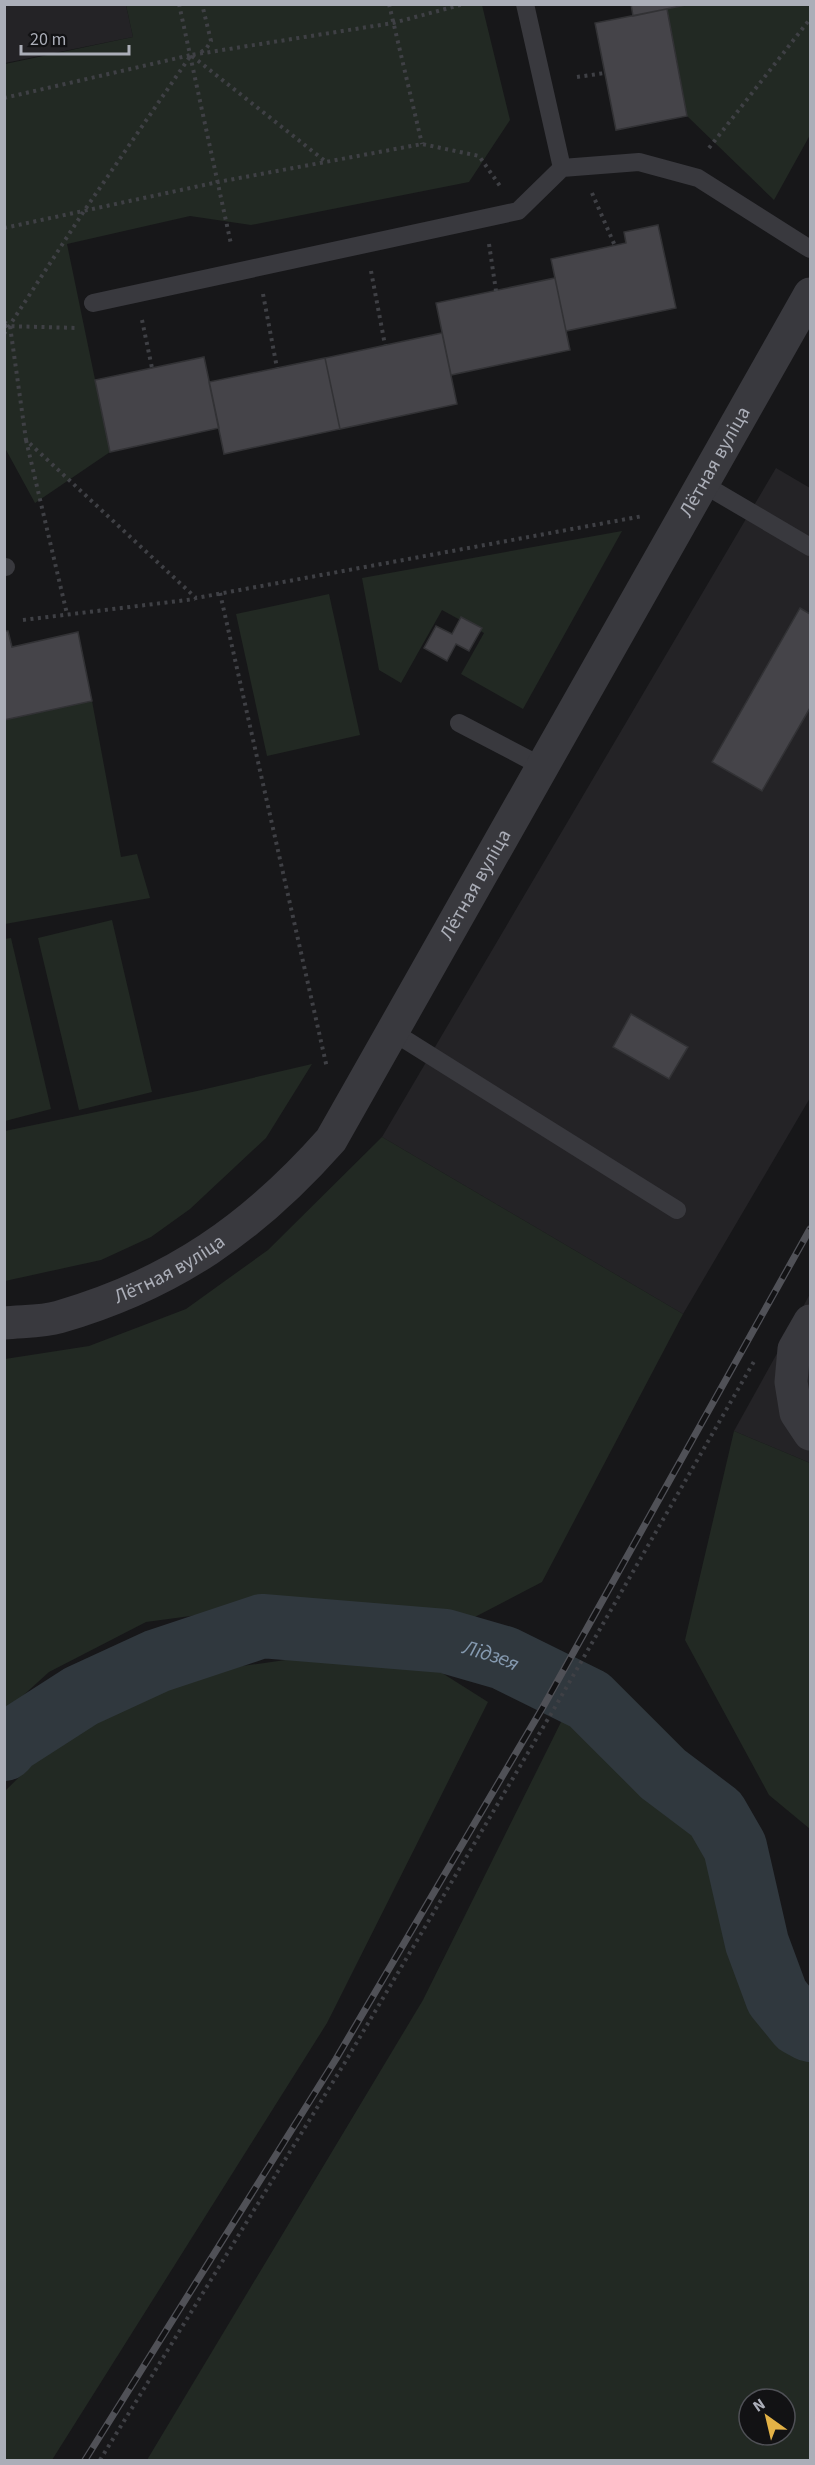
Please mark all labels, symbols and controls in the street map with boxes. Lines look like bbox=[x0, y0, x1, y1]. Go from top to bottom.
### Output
scale bar bbox=[21, 18, 129, 56]
text: 20 m bbox=[30, 27, 66, 52]
street label: Лётная вуліца bbox=[672, 401, 758, 522]
street label: Лётная вуліца bbox=[433, 824, 518, 945]
street label: Лётная вуліца bbox=[110, 1228, 231, 1311]
water label: Лідзея bbox=[459, 1632, 525, 1678]
north arrow bbox=[737, 2387, 797, 2447]
text: N bbox=[749, 2393, 770, 2417]

